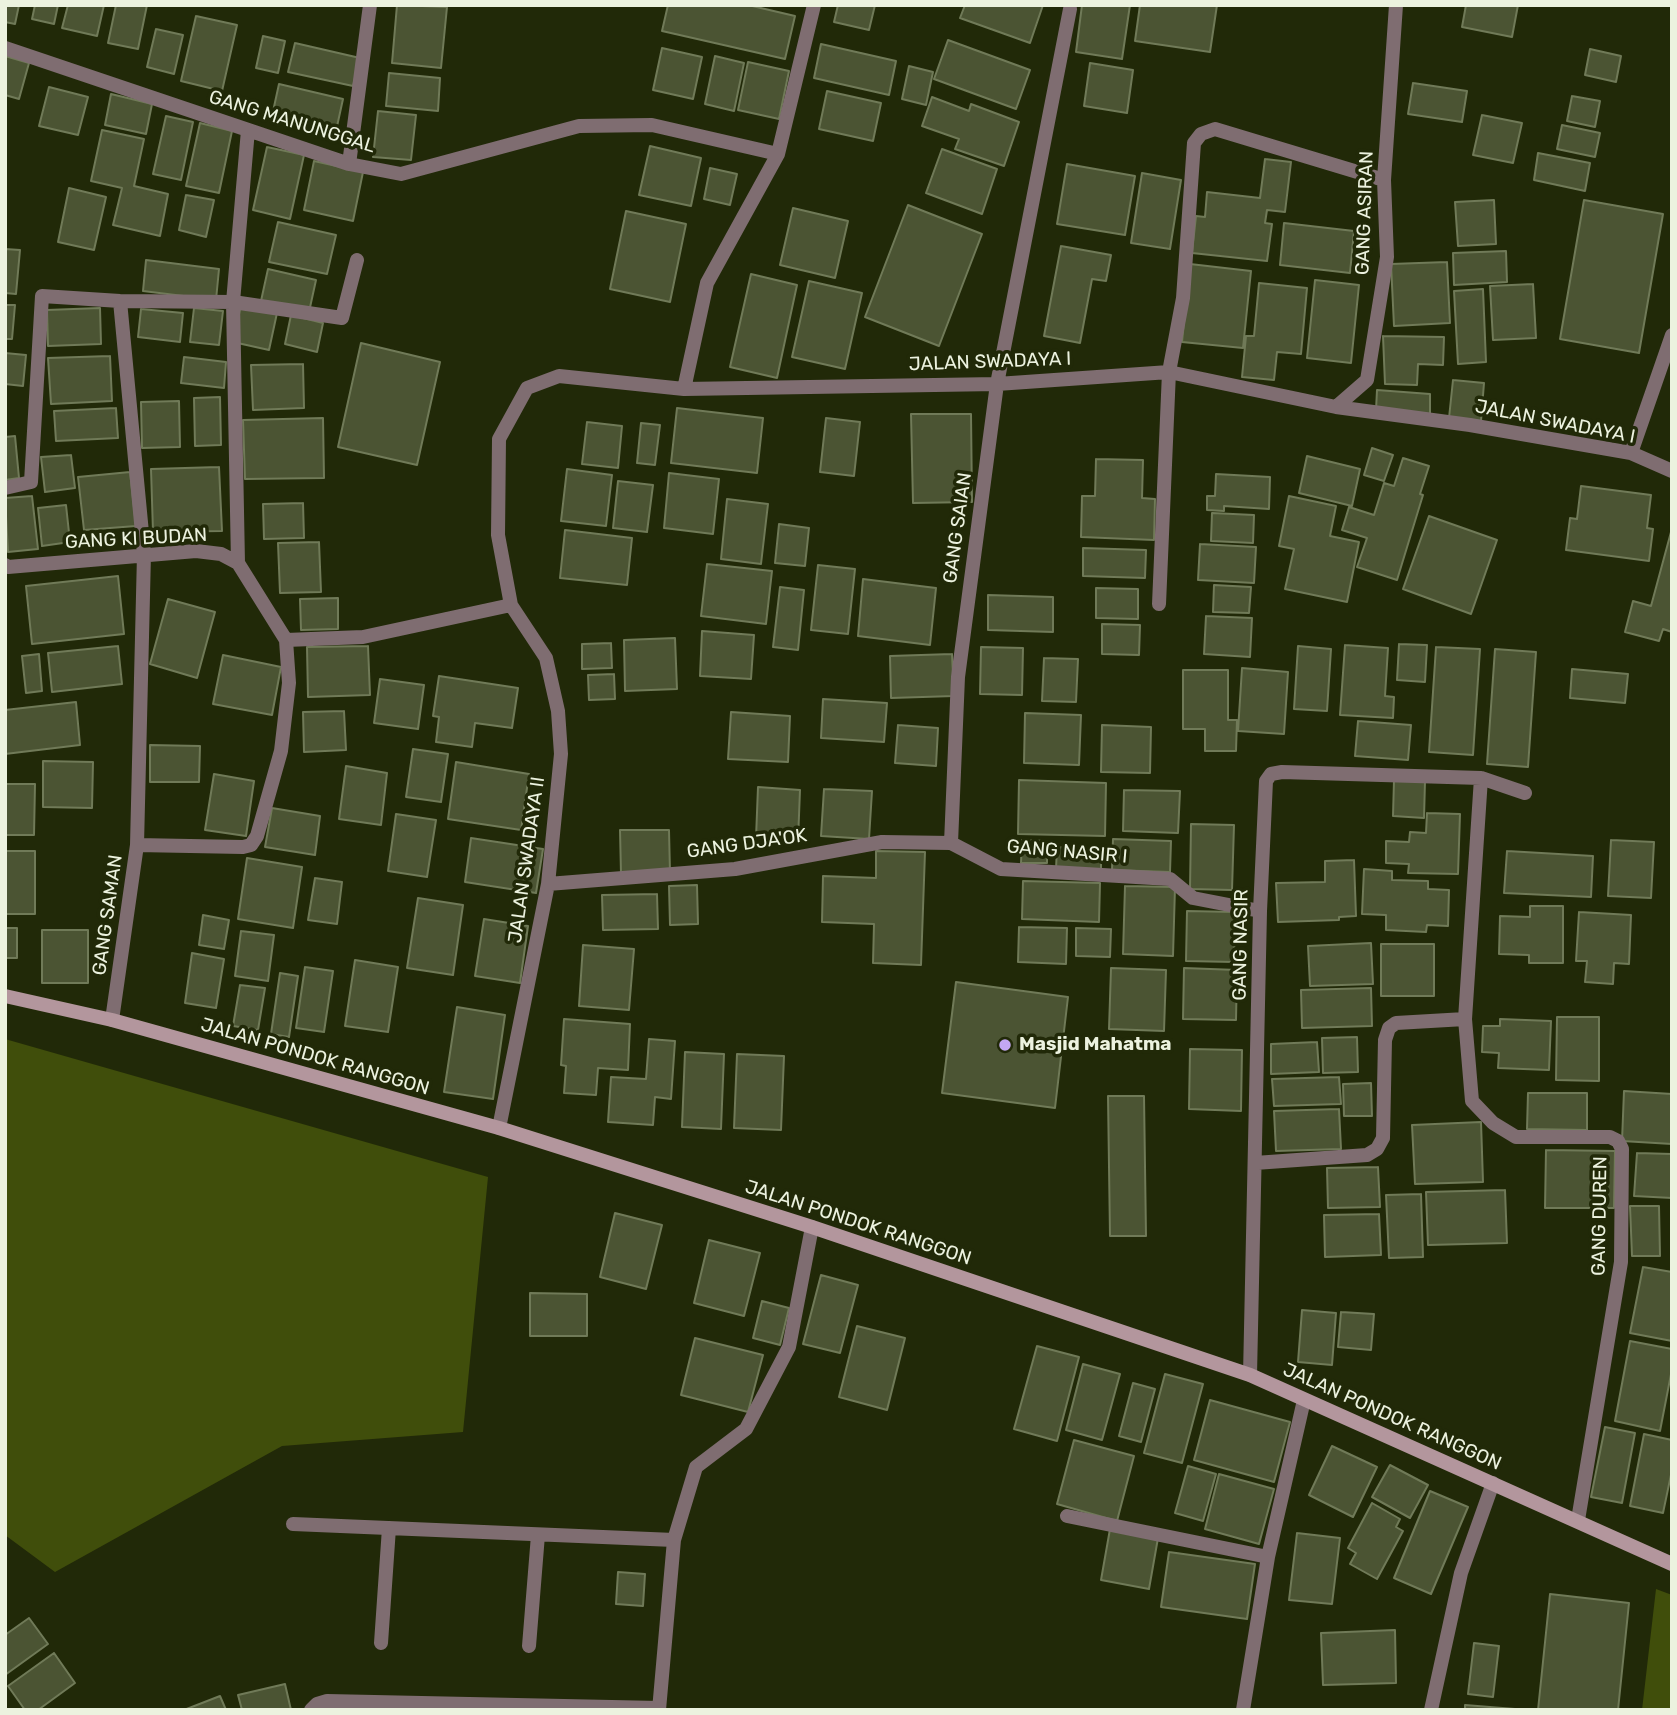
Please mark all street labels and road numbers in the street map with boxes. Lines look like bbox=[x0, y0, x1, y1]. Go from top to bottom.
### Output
street label: GANG MANUNGGAL bbox=[206, 86, 378, 158]
street label: GANG ASIRAN bbox=[1351, 151, 1379, 275]
street label: JALAN SWADAYA I bbox=[908, 348, 1072, 376]
street label: JALAN SWADAYA I bbox=[1473, 395, 1637, 449]
street label: GANG SAIAN bbox=[939, 471, 977, 585]
street label: GANG KI BUDAN bbox=[64, 524, 208, 554]
street label: JALAN SWADAYA II bbox=[504, 775, 550, 945]
street label: GANG DJA'OK bbox=[686, 824, 808, 864]
street label: GANG NASIR I bbox=[1006, 835, 1128, 869]
street label: GANG SAMAN bbox=[88, 853, 128, 977]
street label: GANG NASIR bbox=[1229, 889, 1253, 1001]
street label: JALAN PONDOK RANGGON bbox=[198, 1013, 432, 1101]
street label: GANG DUREN bbox=[1588, 1156, 1612, 1276]
street label: JALAN PONDOK RANGGON bbox=[742, 1176, 974, 1270]
street label: JALAN PONDOK RANGGON bbox=[1279, 1359, 1505, 1475]

